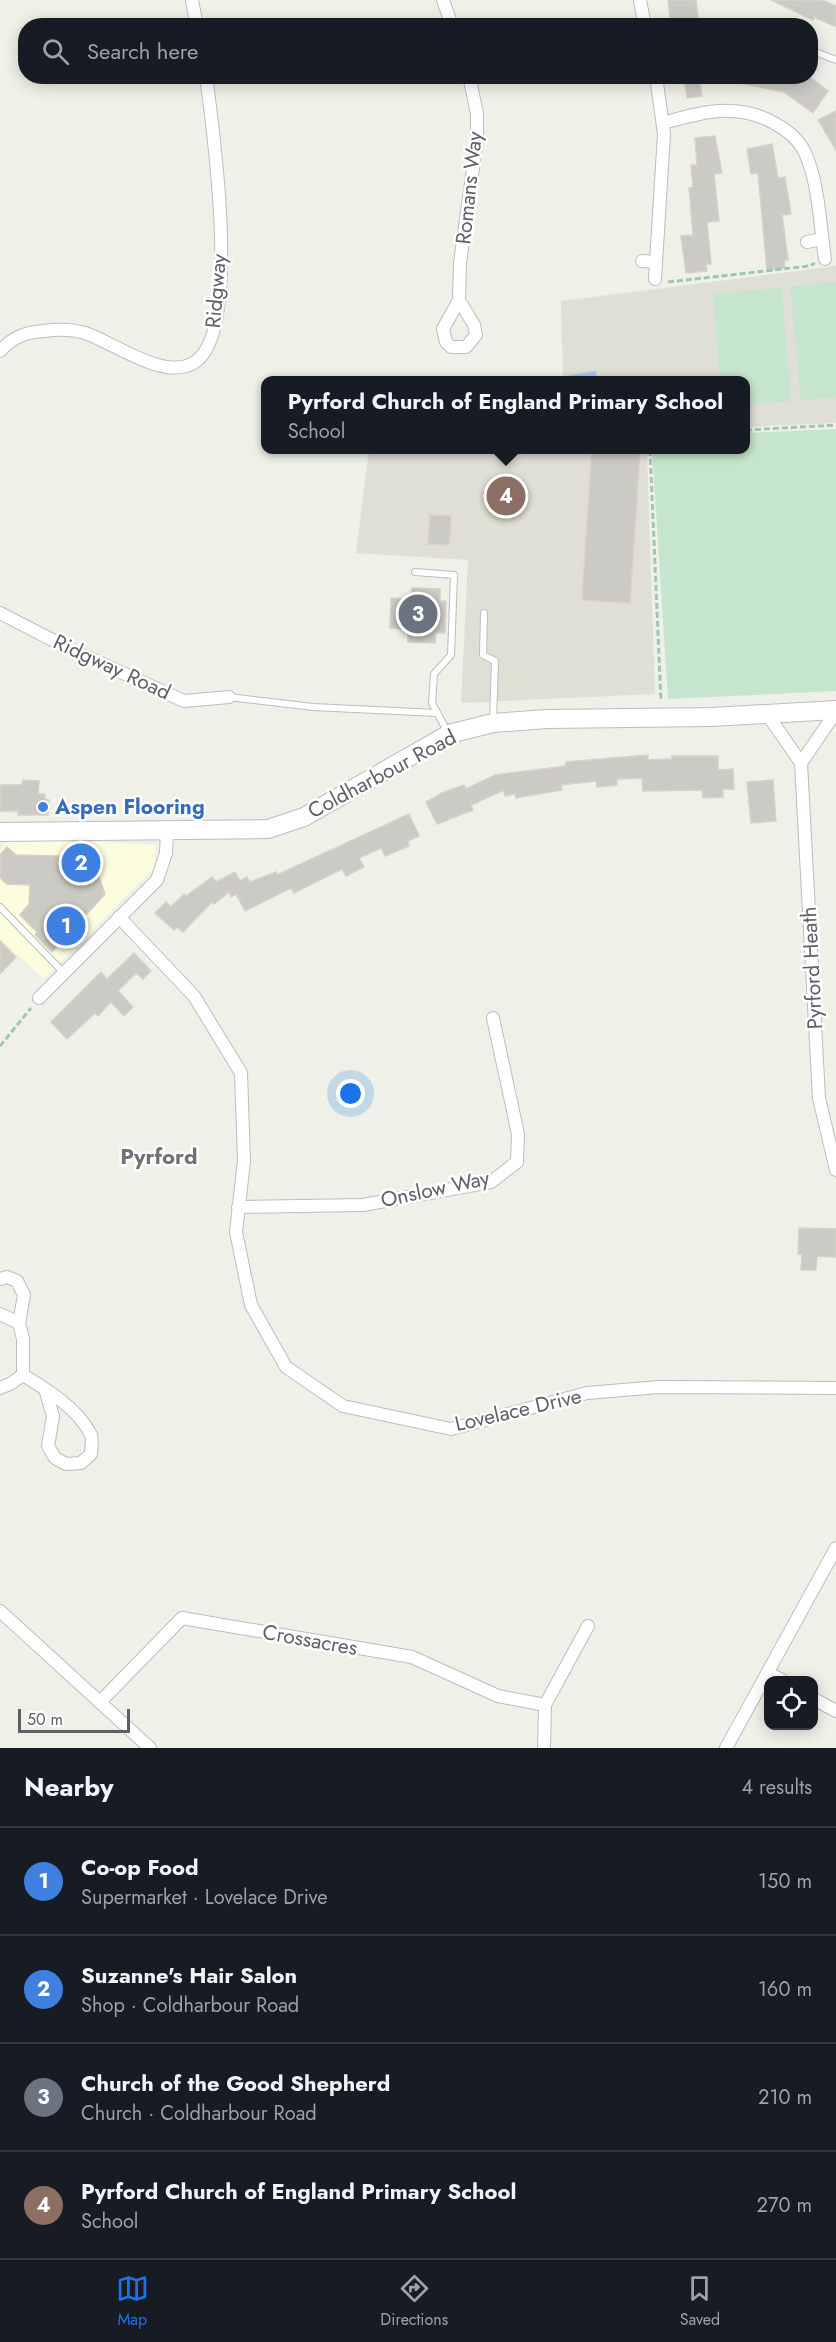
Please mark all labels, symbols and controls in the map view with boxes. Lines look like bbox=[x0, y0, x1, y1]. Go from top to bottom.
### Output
search box bbox=[18, 18, 818, 84]
icon: search bbox=[39, 35, 72, 68]
text: Search here bbox=[87, 35, 198, 67]
street label: Romans Way bbox=[448, 129, 490, 246]
street label: Ridgway bbox=[198, 252, 234, 330]
popup bbox=[261, 376, 750, 454]
text: Pyrford Church of England Primary School bbox=[288, 385, 723, 417]
text: School bbox=[288, 417, 345, 446]
pin: 4 bbox=[486, 474, 526, 518]
pin: 3 bbox=[398, 592, 438, 636]
street label: Ridgway Road bbox=[48, 627, 176, 707]
street label: Coldharbour Road bbox=[302, 722, 462, 826]
place label: Aspen Flooring bbox=[54, 792, 205, 822]
marker: Aspen Flooring bbox=[36, 800, 50, 814]
pin: 2 bbox=[62, 840, 100, 886]
pin: 1 bbox=[46, 904, 86, 948]
street label: Pyrford Heath bbox=[794, 906, 830, 1030]
your location bbox=[336, 1079, 365, 1108]
district label: Pyrford bbox=[120, 1140, 198, 1172]
street label: Onslow Way bbox=[378, 1163, 493, 1215]
street label: Lovelace Drive bbox=[452, 1381, 584, 1439]
street label: Crossacres bbox=[260, 1617, 360, 1663]
map controls bbox=[764, 1676, 818, 1730]
button: locate bbox=[764, 1676, 818, 1730]
scale bar bbox=[18, 1706, 130, 1734]
text: 50 m bbox=[27, 1708, 63, 1731]
text: Nearby bbox=[24, 1768, 113, 1806]
text: 4 results bbox=[741, 1773, 812, 1802]
text: Co-op Food bbox=[81, 1851, 198, 1883]
text: 1 bbox=[38, 1867, 49, 1896]
text: 150 m bbox=[758, 1867, 812, 1896]
text: Supermarket · Lovelace Drive bbox=[81, 1883, 328, 1912]
text: Suzanne's Hair Salon bbox=[81, 1959, 297, 1991]
text: 2 bbox=[37, 1975, 50, 2004]
text: 160 m bbox=[758, 1975, 812, 2004]
text: Shop · Coldharbour Road bbox=[81, 1991, 299, 2020]
text: Church of the Good Shepherd bbox=[81, 2067, 390, 2099]
text: 3 bbox=[37, 2083, 50, 2112]
text: 210 m bbox=[758, 2083, 812, 2112]
text: Church · Coldharbour Road bbox=[81, 2099, 317, 2128]
text: Pyrford Church of England Primary School bbox=[81, 2175, 516, 2207]
text: 4 bbox=[37, 2191, 50, 2220]
text: 270 m bbox=[757, 2191, 812, 2220]
text: School bbox=[81, 2207, 138, 2236]
tab: Map bbox=[116, 2272, 149, 2331]
tab: Directions bbox=[380, 2272, 448, 2331]
tab: Saved bbox=[680, 2272, 720, 2331]

